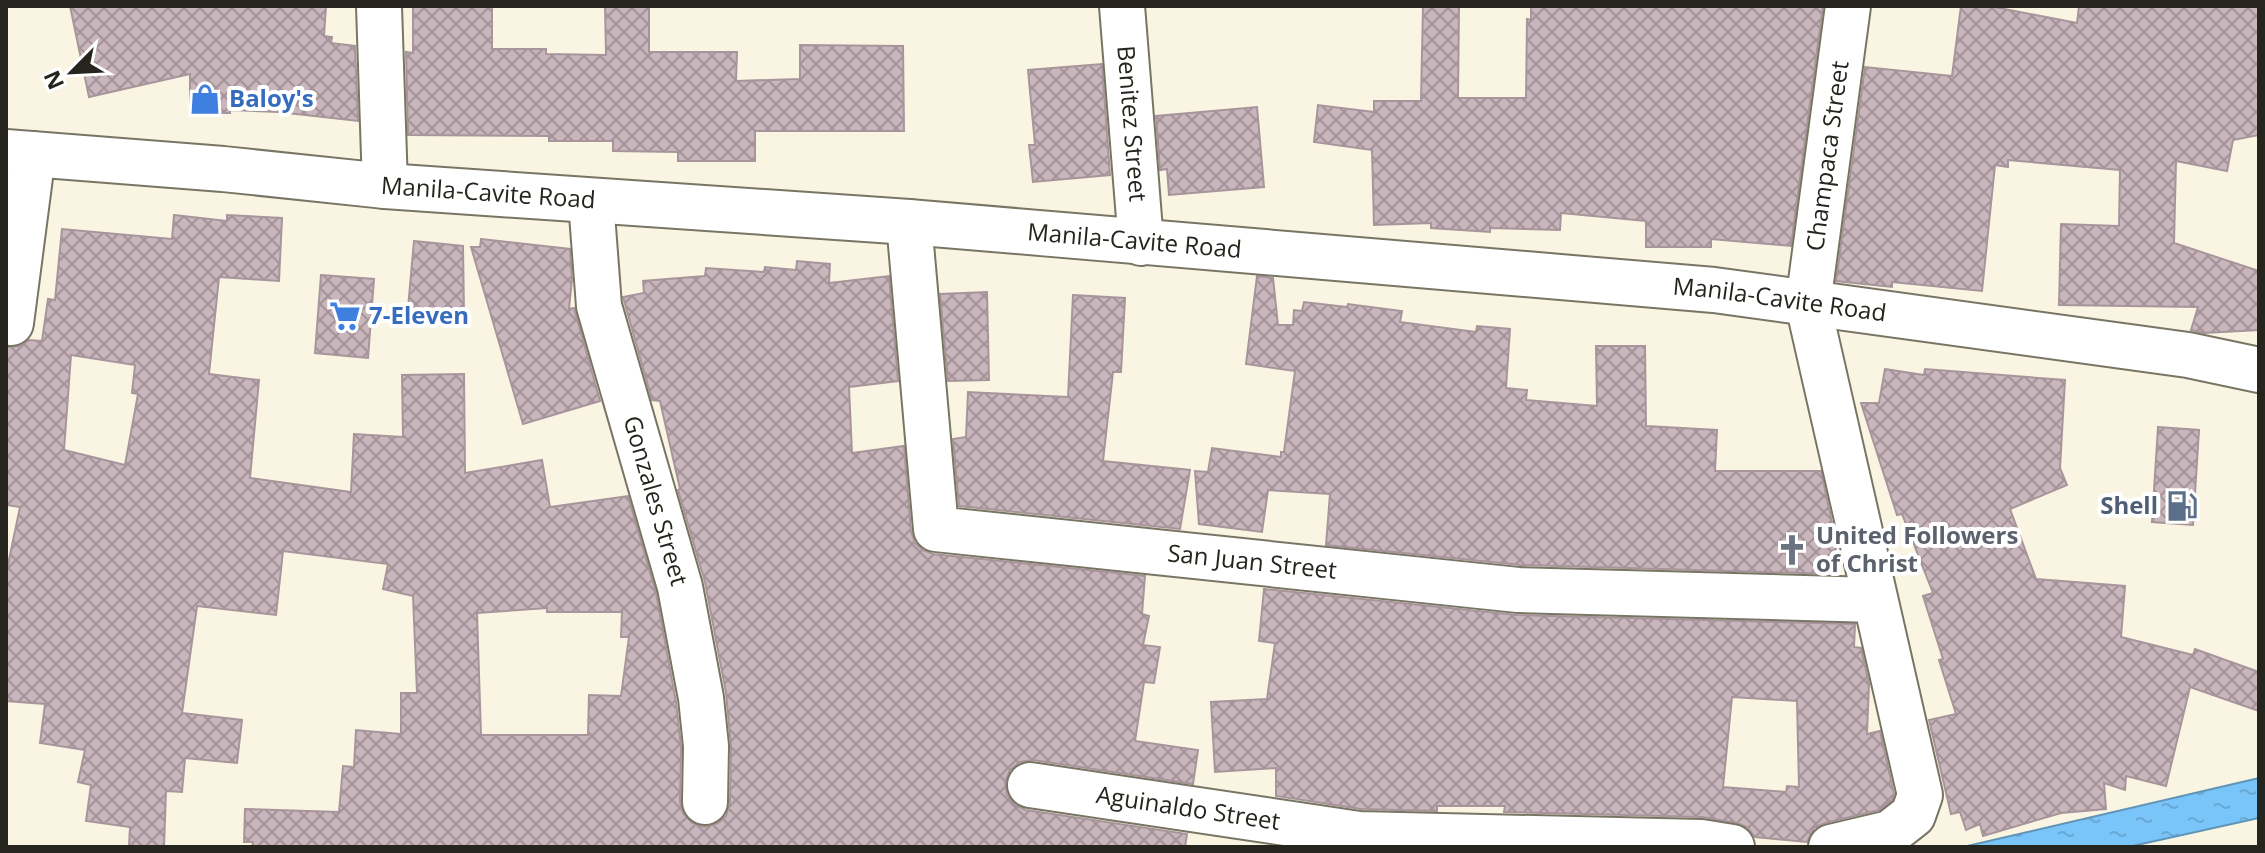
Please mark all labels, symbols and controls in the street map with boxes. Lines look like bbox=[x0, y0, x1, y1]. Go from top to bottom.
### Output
north arrow bbox=[32, 32, 112, 112]
street label: Benitez Street bbox=[1110, 44, 1156, 203]
street label: Champaca Street bbox=[1797, 59, 1855, 253]
text: N bbox=[35, 66, 70, 95]
place label: Baloy's bbox=[229, 81, 314, 114]
shop icon: Baloy's bbox=[188, 82, 222, 116]
street label: Manila-Cavite Road bbox=[380, 168, 597, 215]
street label: Manila-Cavite Road bbox=[1026, 214, 1243, 265]
street label: Manila-Cavite Road bbox=[1672, 269, 1889, 328]
place label: 7-Eleven bbox=[369, 298, 469, 331]
supermarket icon: 7-Eleven bbox=[328, 299, 362, 333]
street label: Gonzales Street bbox=[616, 411, 697, 589]
place label: Shell bbox=[2100, 488, 2158, 521]
fuel station icon: Shell bbox=[2165, 489, 2199, 523]
place label: United Followers of Christ bbox=[1816, 518, 2018, 579]
church icon: United Followers of Christ bbox=[1775, 533, 1809, 567]
street label: San Juan Street bbox=[1166, 535, 1339, 586]
street label: Aguinaldo Street bbox=[1094, 777, 1283, 837]

